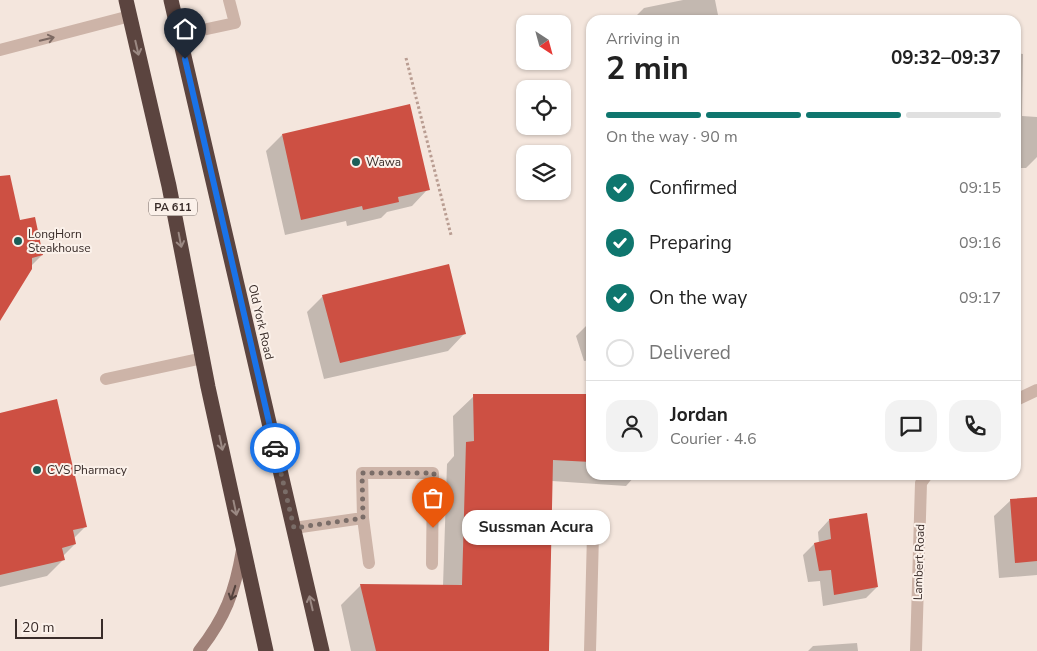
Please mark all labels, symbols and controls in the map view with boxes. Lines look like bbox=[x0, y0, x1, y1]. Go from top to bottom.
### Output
pin bbox=[164, 8, 206, 59]
icon: home bbox=[171, 15, 199, 43]
north arrow bbox=[516, 15, 571, 70]
map controls bbox=[516, 15, 571, 200]
text: Arriving in bbox=[606, 28, 680, 50]
one-way arrow bbox=[39, 34, 55, 43]
one-way arrow bbox=[133, 39, 142, 55]
text: 09:32–09:37 bbox=[891, 45, 1001, 71]
text: 2 min bbox=[606, 47, 689, 90]
button: locate bbox=[516, 80, 571, 135]
text: On the way · 90 m bbox=[606, 126, 738, 148]
button: layers bbox=[516, 145, 571, 200]
place label: Wawa bbox=[366, 154, 401, 170]
marker: Wawa bbox=[350, 156, 362, 168]
icon: check bbox=[606, 174, 634, 202]
text: Confirmed bbox=[649, 175, 737, 201]
text: 09:15 bbox=[959, 177, 1001, 199]
road number: PA 611 bbox=[149, 198, 197, 216]
place label: LongHorn Steakhouse bbox=[28, 226, 91, 256]
icon: check bbox=[606, 229, 634, 257]
text: Preparing bbox=[649, 230, 732, 256]
one-way arrow bbox=[175, 232, 185, 248]
text: 09:16 bbox=[959, 232, 1001, 254]
marker: LongHorn Steakhouse bbox=[12, 235, 24, 247]
street label: Old York Road bbox=[245, 283, 277, 361]
icon: check bbox=[606, 284, 634, 312]
text: On the way bbox=[649, 285, 747, 311]
text: 09:17 bbox=[959, 287, 1001, 309]
text: Delivered bbox=[649, 340, 731, 366]
button: person bbox=[606, 400, 658, 452]
button: chat bbox=[885, 400, 937, 452]
button: phone bbox=[949, 400, 1001, 452]
text: Jordan bbox=[670, 402, 728, 428]
courier bbox=[250, 423, 300, 473]
text: Courier · 4.6 bbox=[670, 428, 756, 450]
icon: car bbox=[261, 434, 289, 462]
one-way arrow bbox=[217, 435, 226, 451]
place label: CVS Pharmacy bbox=[47, 462, 128, 478]
marker: CVS Pharmacy bbox=[31, 464, 43, 476]
pin bbox=[412, 477, 454, 528]
icon: bag bbox=[419, 484, 447, 512]
one-way arrow bbox=[231, 500, 240, 516]
callout: Sussman Acura bbox=[463, 510, 610, 546]
text: Sussman Acura bbox=[478, 516, 594, 538]
street label: Lambert Road bbox=[910, 524, 928, 600]
one-way arrow bbox=[227, 585, 237, 601]
one-way arrow bbox=[306, 596, 315, 612]
scale bar bbox=[15, 616, 102, 639]
text: 20 m bbox=[22, 618, 54, 637]

